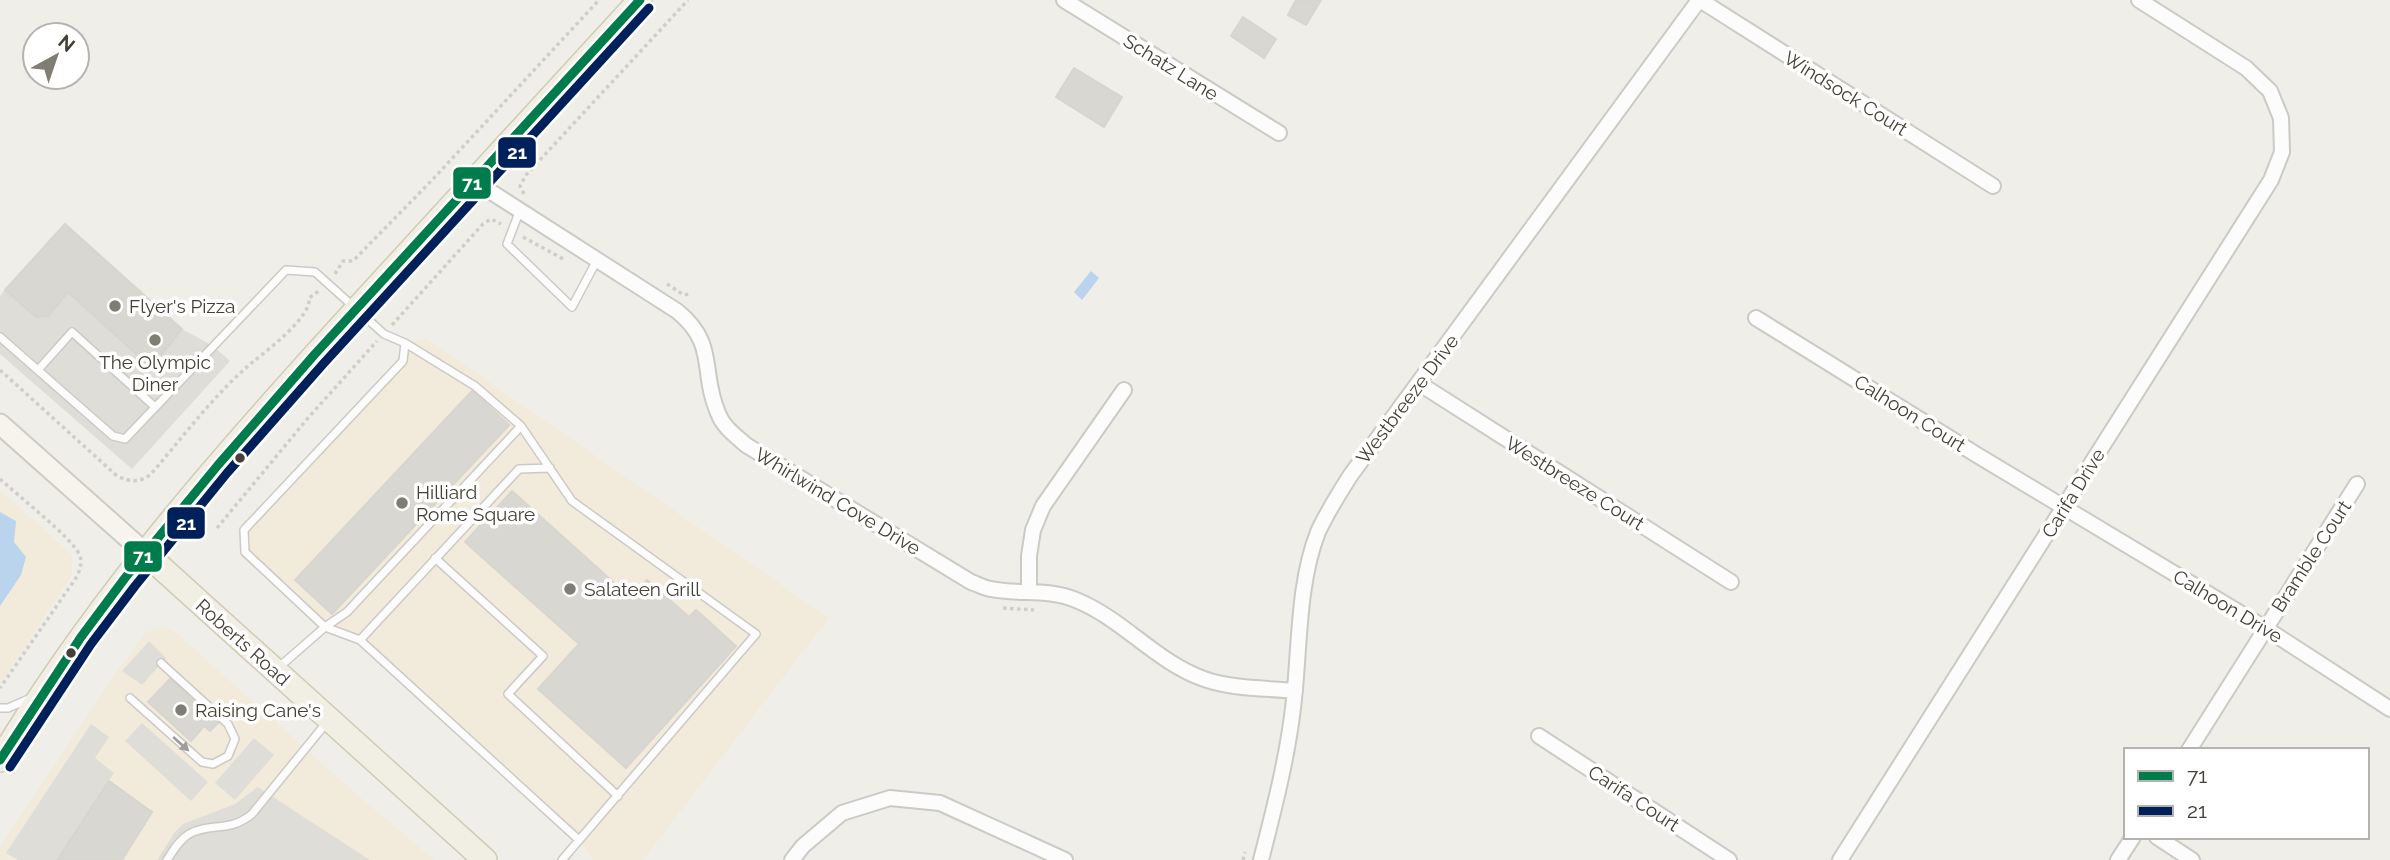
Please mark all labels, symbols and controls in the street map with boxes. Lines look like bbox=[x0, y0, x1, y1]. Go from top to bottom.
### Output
north arrow bbox=[21, 21, 91, 91]
street label: Schatz Lane bbox=[1120, 29, 1222, 105]
text: N bbox=[54, 30, 80, 56]
street label: Windsock Court bbox=[1780, 46, 1912, 140]
line badge: 21 bbox=[497, 136, 537, 169]
text: 21 bbox=[507, 141, 527, 163]
line badge: 71 bbox=[452, 166, 492, 200]
text: 71 bbox=[462, 172, 482, 194]
place label: Flyer's Pizza bbox=[129, 295, 235, 317]
marker: Flyer's Pizza bbox=[107, 298, 123, 314]
street label: Westbreeze Drive bbox=[1351, 330, 1463, 468]
marker: The Olympic Diner bbox=[147, 332, 163, 348]
place label: The Olympic Diner bbox=[99, 351, 211, 395]
street label: Calhoon Court bbox=[1850, 370, 1970, 456]
street label: Westbreeze Court bbox=[1502, 431, 1649, 535]
street label: Whirlwind Cove Drive bbox=[751, 443, 925, 559]
street label: Carifa Drive bbox=[2037, 444, 2109, 542]
unlabelled marker bbox=[233, 451, 247, 465]
place label: Hilliard Rome Square bbox=[416, 481, 535, 525]
marker: Hilliard Rome Square bbox=[394, 495, 410, 511]
street label: Bramble Court bbox=[2267, 496, 2356, 616]
line badge: 21 bbox=[166, 506, 206, 540]
text: 21 bbox=[176, 512, 196, 534]
line badge: 71 bbox=[123, 540, 163, 573]
text: 71 bbox=[133, 545, 153, 567]
street label: Calhoon Drive bbox=[2169, 565, 2287, 647]
place label: Salateen Grill bbox=[584, 578, 701, 600]
marker: Salateen Grill bbox=[562, 581, 578, 597]
street label: Roberts Road bbox=[191, 594, 295, 690]
unlabelled marker bbox=[64, 646, 78, 660]
place label: Raising Cane's bbox=[195, 699, 321, 721]
marker: Raising Cane's bbox=[173, 702, 189, 718]
one-way arrow bbox=[172, 736, 189, 751]
legend bbox=[2124, 748, 2369, 839]
street label: Carifa Court bbox=[1584, 760, 1684, 836]
text: 71 bbox=[2187, 763, 2207, 788]
text: 21 bbox=[2187, 798, 2207, 823]

